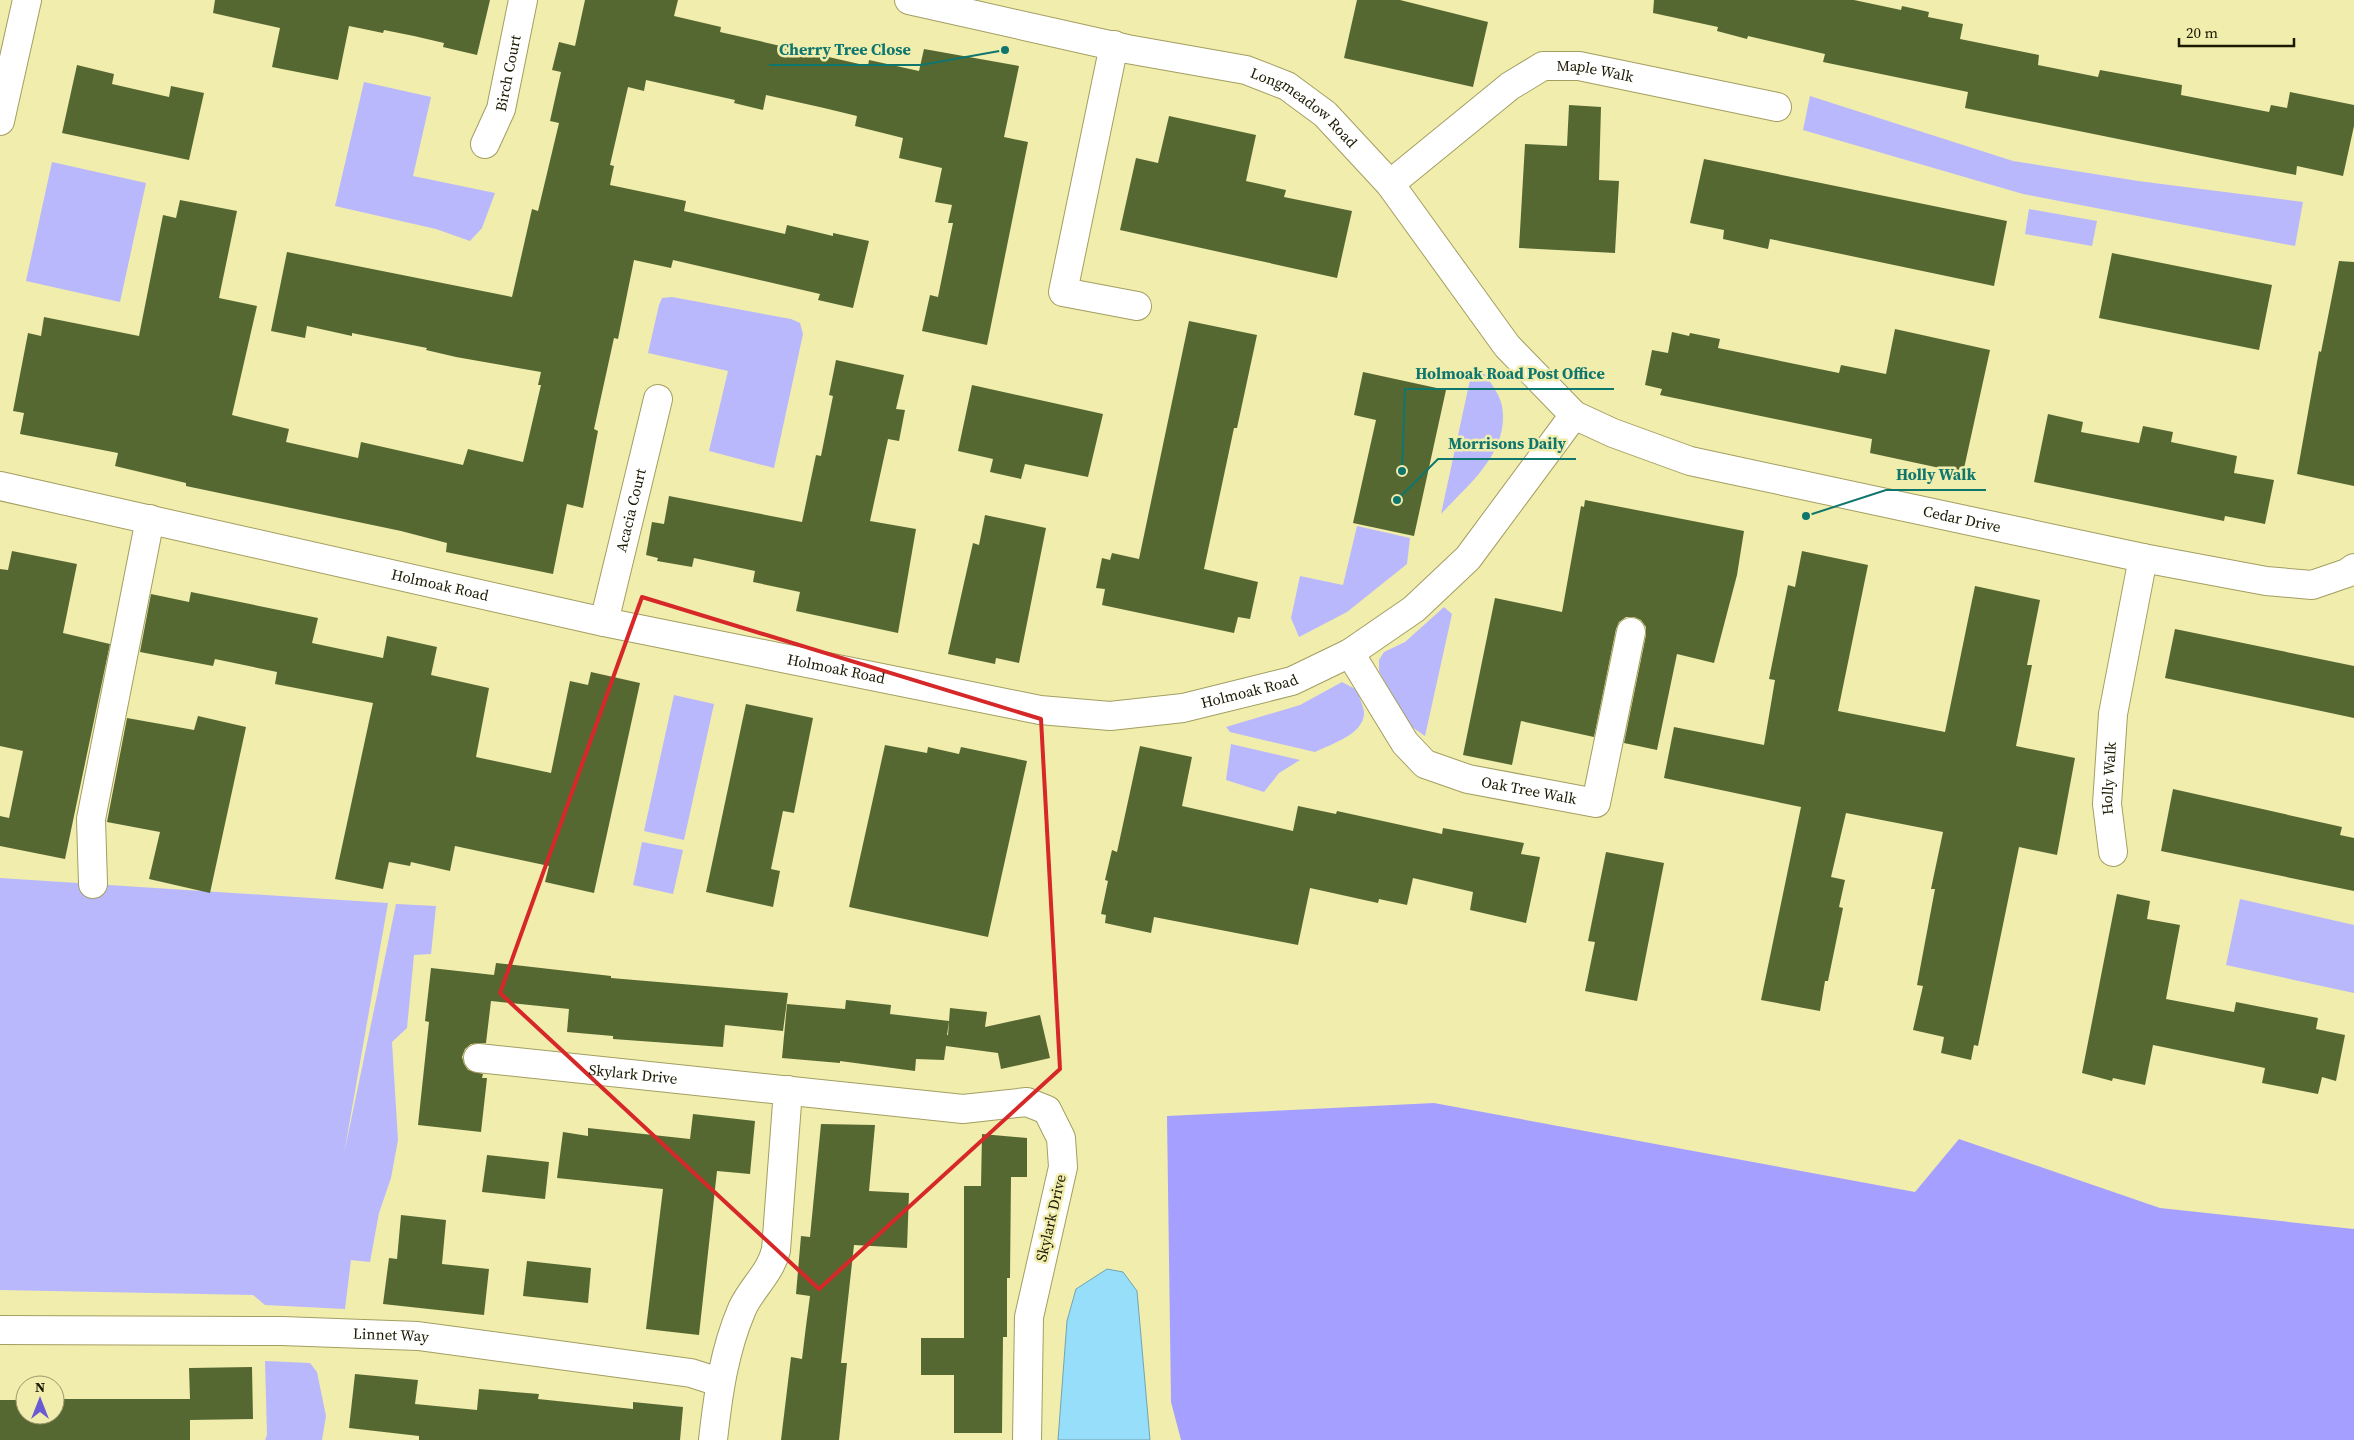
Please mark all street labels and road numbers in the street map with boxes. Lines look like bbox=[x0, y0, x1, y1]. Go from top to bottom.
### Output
street label: Birch Court bbox=[490, 33, 526, 113]
street label: Maple Walk bbox=[1556, 55, 1636, 87]
street label: Longmeadow Road bbox=[1247, 62, 1362, 152]
street label: Acacia Court bbox=[610, 466, 651, 554]
street label: Cedar Drive bbox=[1921, 500, 2003, 537]
street label: Holmoak Road bbox=[389, 563, 491, 606]
street label: Holmoak Road bbox=[786, 648, 887, 689]
street label: Holmoak Road bbox=[1199, 668, 1302, 713]
street label: Holly Walk bbox=[2096, 741, 2121, 816]
street label: Oak Tree Walk bbox=[1480, 771, 1579, 809]
street label: Skylark Drive bbox=[588, 1059, 679, 1089]
street label: Skylark Drive bbox=[1030, 1172, 1071, 1264]
street label: Linnet Way bbox=[353, 1323, 430, 1347]

